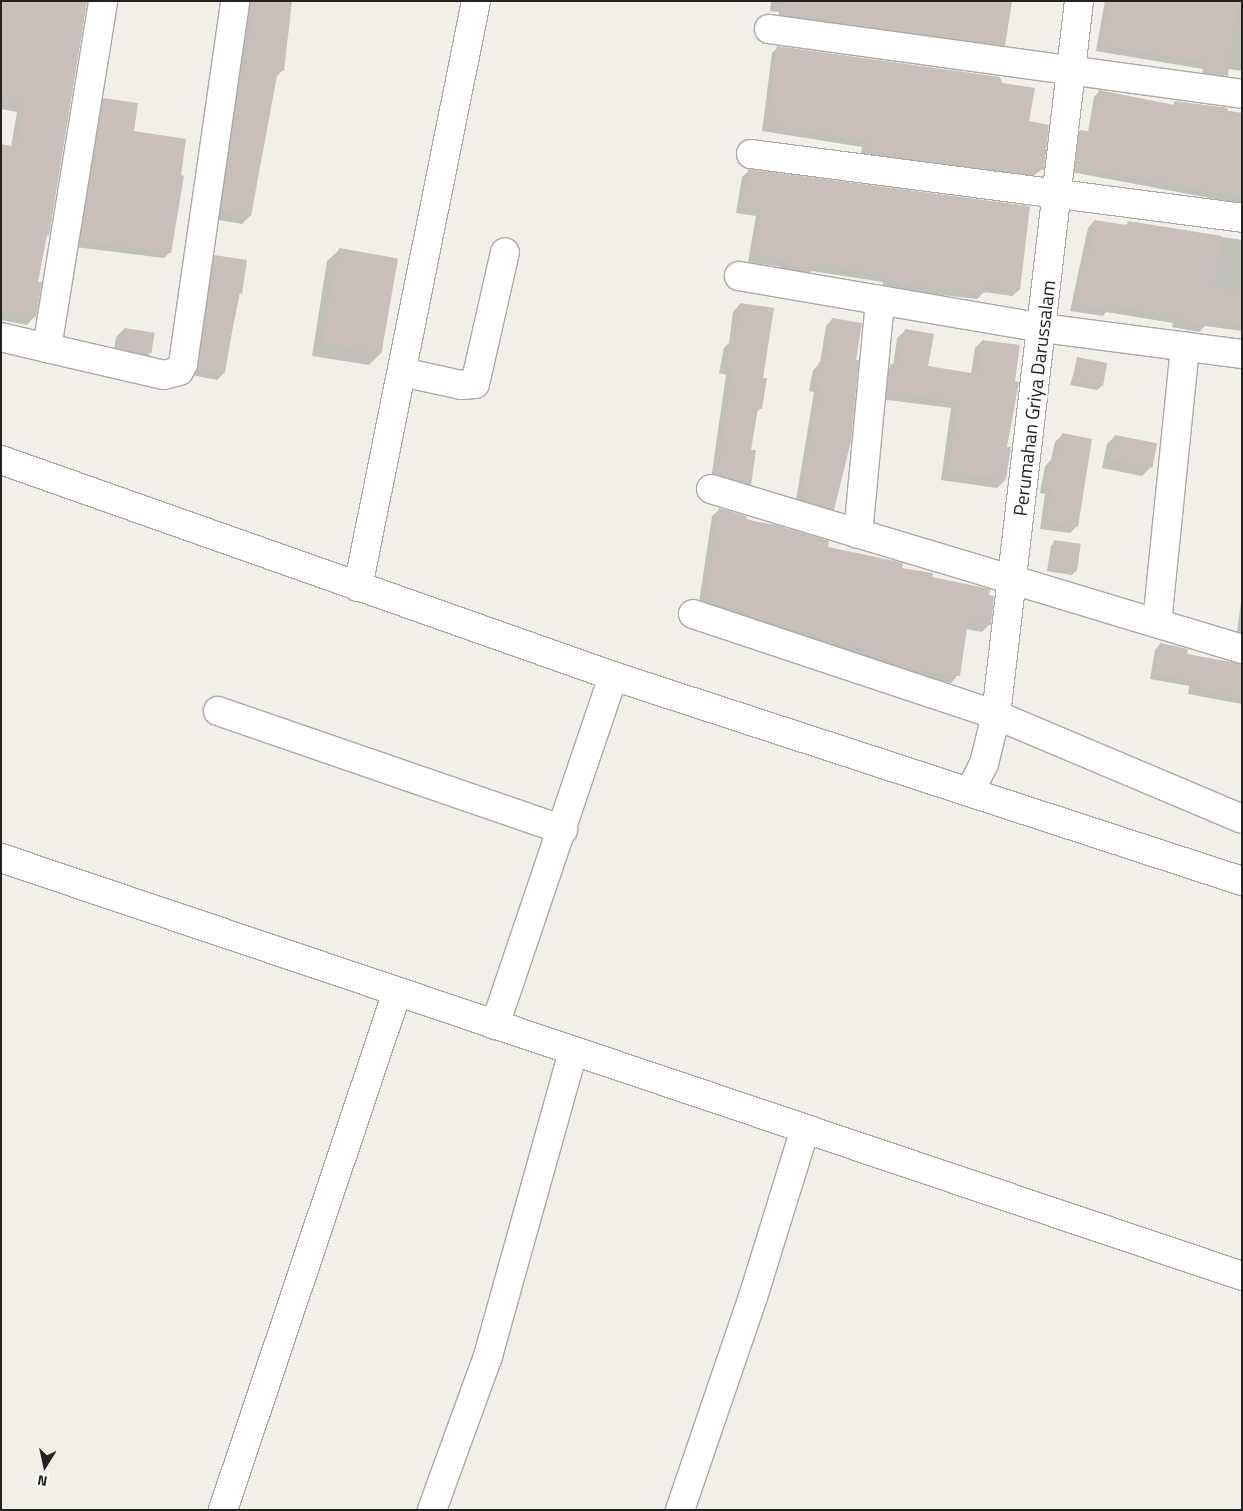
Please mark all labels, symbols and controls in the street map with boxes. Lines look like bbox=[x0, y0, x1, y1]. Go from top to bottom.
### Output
street label: Perumahan Griya Darussalam bbox=[1008, 279, 1060, 517]
north arrow bbox=[20, 1441, 70, 1491]
text: N bbox=[36, 1470, 49, 1492]

